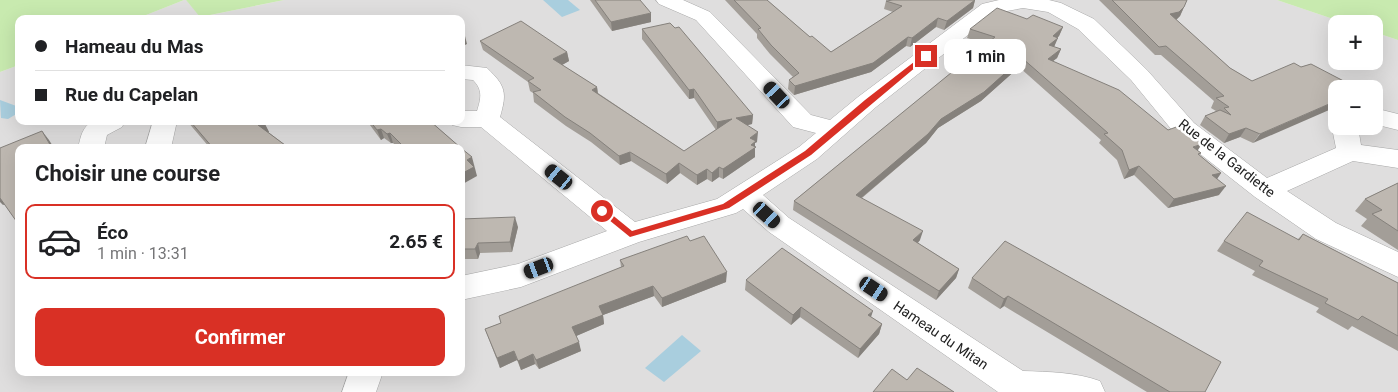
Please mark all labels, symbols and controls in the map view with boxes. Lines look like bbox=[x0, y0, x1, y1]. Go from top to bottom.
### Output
map controls bbox=[1328, 15, 1383, 135]
button: + bbox=[1328, 15, 1383, 70]
text: Hameau du Mas bbox=[65, 35, 203, 58]
callout: 1 min bbox=[944, 38, 1026, 74]
route end bbox=[915, 45, 937, 67]
text: 1 min bbox=[965, 47, 1005, 66]
car bbox=[761, 79, 792, 111]
button: − bbox=[1328, 80, 1383, 135]
text: Rue du Capelan bbox=[65, 83, 198, 106]
street label: Rue de la Gardiette bbox=[1176, 115, 1278, 201]
text: Choisir une course bbox=[35, 161, 220, 186]
car bbox=[542, 162, 575, 192]
car bbox=[750, 199, 783, 231]
route start bbox=[591, 200, 613, 222]
icon: car bbox=[37, 219, 82, 264]
text: Éco bbox=[97, 221, 128, 244]
text: 2.65 € bbox=[389, 230, 443, 253]
text: 1 min · 13:31 bbox=[97, 244, 189, 263]
car bbox=[522, 256, 555, 280]
car bbox=[857, 274, 890, 304]
street label: Hameau du Mitan bbox=[891, 297, 991, 373]
button: Confirmer bbox=[35, 308, 445, 366]

